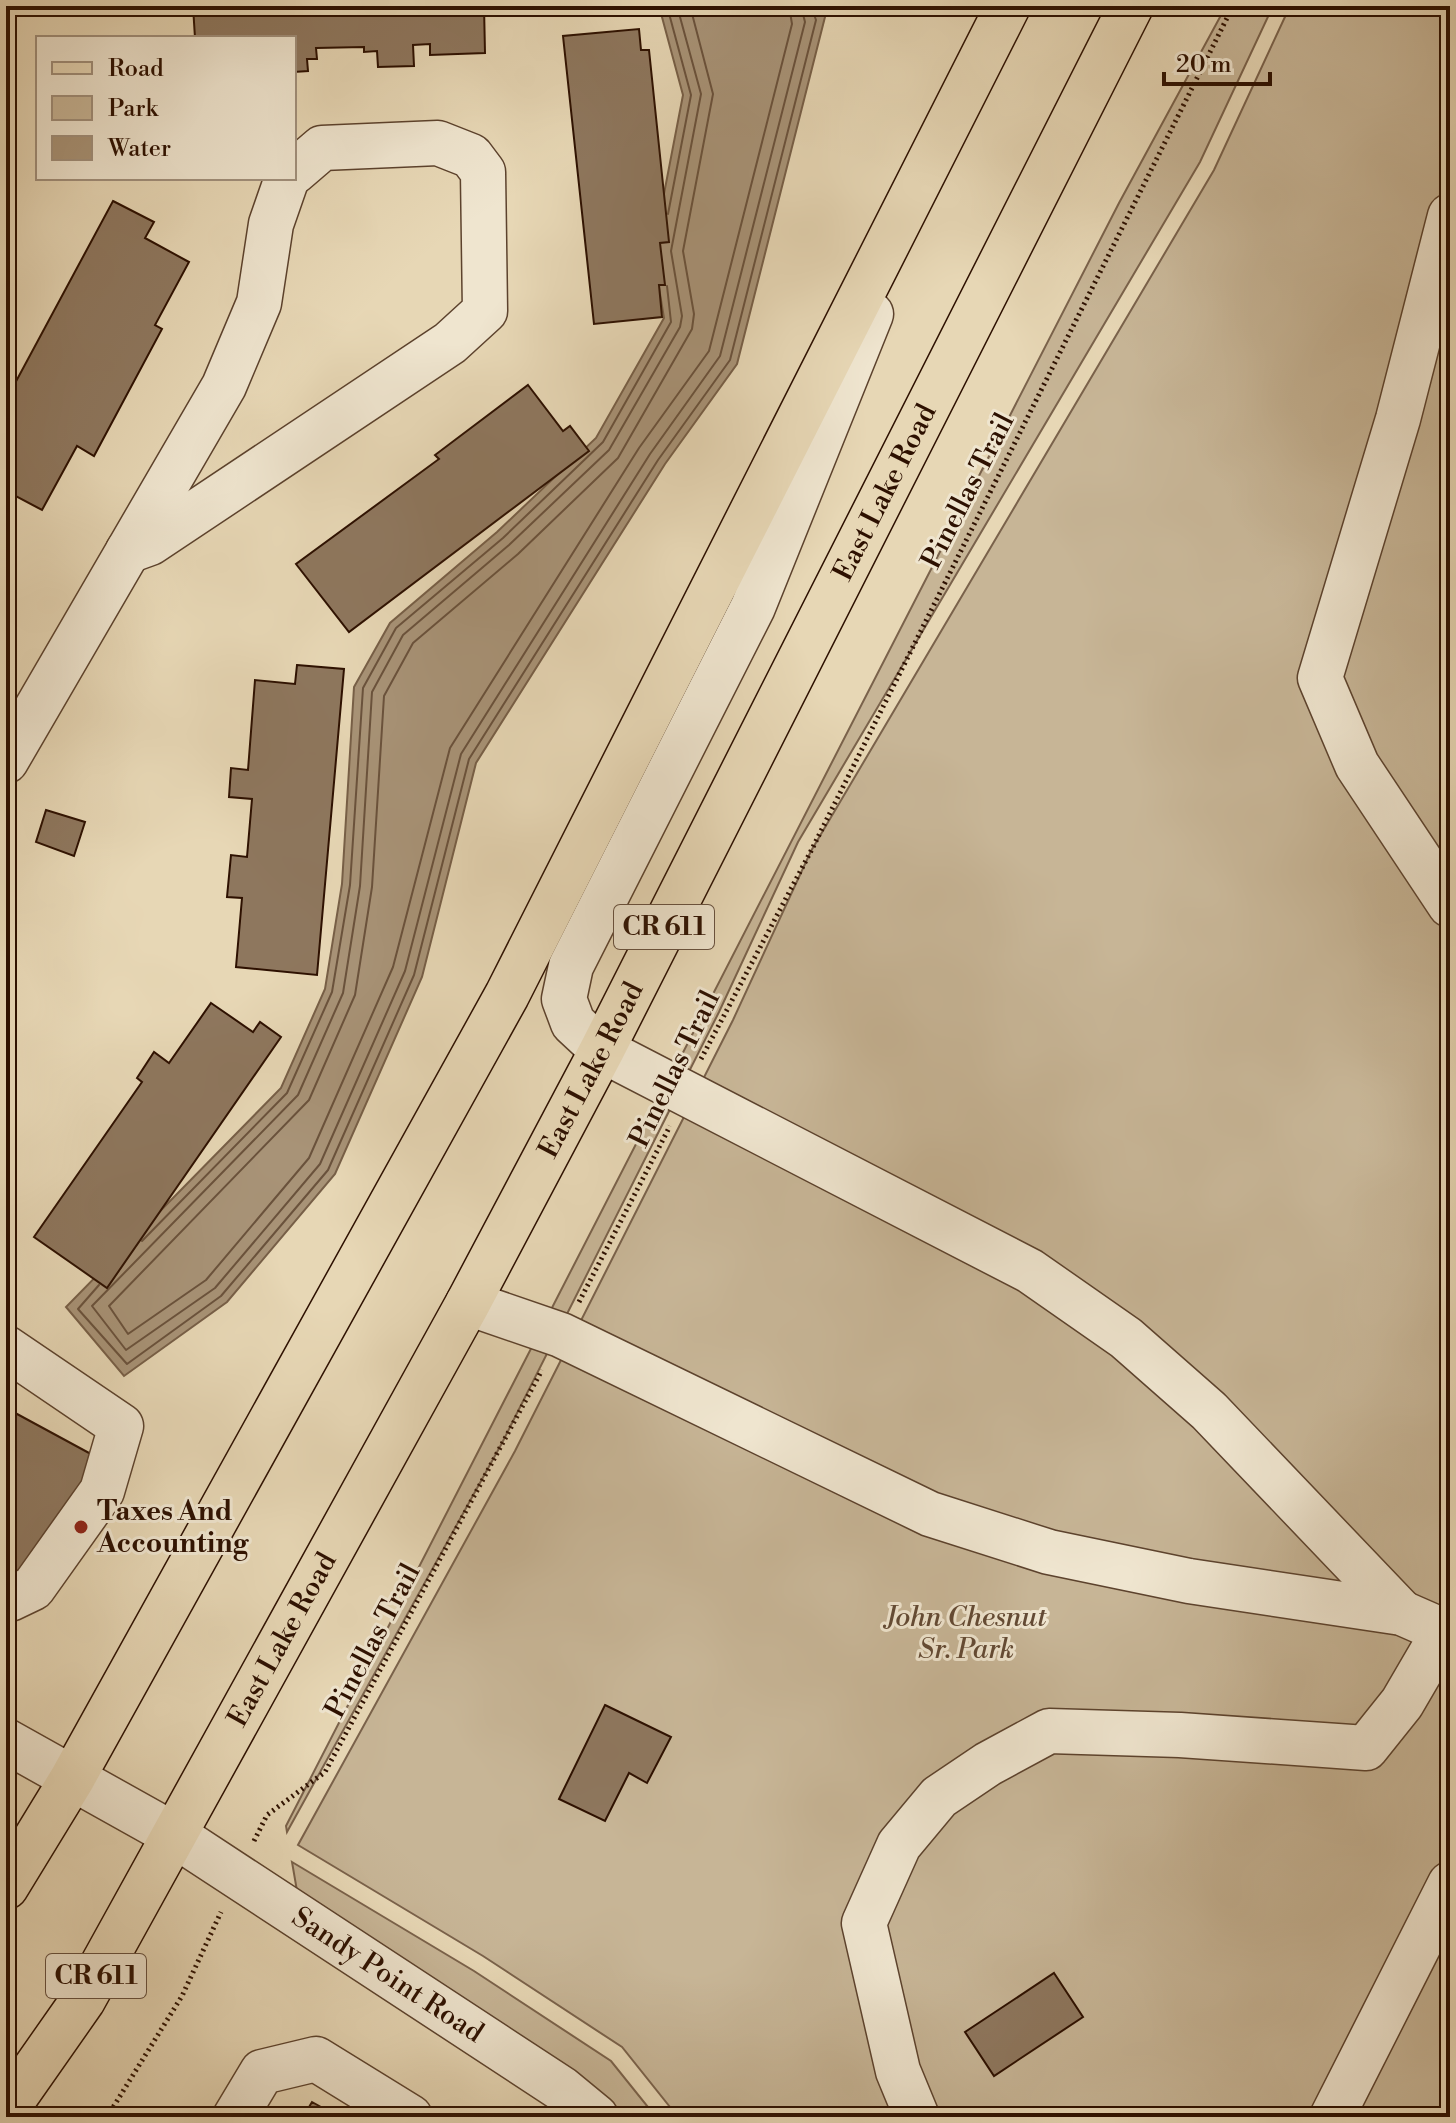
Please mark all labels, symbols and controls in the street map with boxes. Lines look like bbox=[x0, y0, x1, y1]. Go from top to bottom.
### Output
legend bbox=[36, 36, 296, 180]
scale bar bbox=[1164, 36, 1270, 86]
text: 20 m bbox=[1176, 50, 1232, 80]
text: Road bbox=[108, 54, 164, 84]
text: Park bbox=[108, 94, 159, 124]
text: Water bbox=[107, 134, 171, 164]
street label: East Lake Road bbox=[825, 398, 944, 587]
street label: Pinellas Trail bbox=[914, 407, 1022, 575]
road number: CR 611 bbox=[614, 905, 714, 949]
street label: East Lake Road bbox=[531, 976, 651, 1164]
street label: Pinellas Trail bbox=[622, 985, 728, 1153]
place label: Taxes And Accounting bbox=[96, 1494, 250, 1561]
marker: Taxes And Accounting bbox=[72, 1518, 90, 1536]
street label: East Lake Road bbox=[220, 1546, 344, 1733]
street label: Pinellas Trail bbox=[318, 1558, 428, 1724]
park label: John Chesnut Sr. Park bbox=[882, 1600, 1047, 1667]
street label: Sandy Point Road bbox=[285, 1899, 490, 2050]
road number: CR 611 bbox=[46, 1954, 146, 1998]

